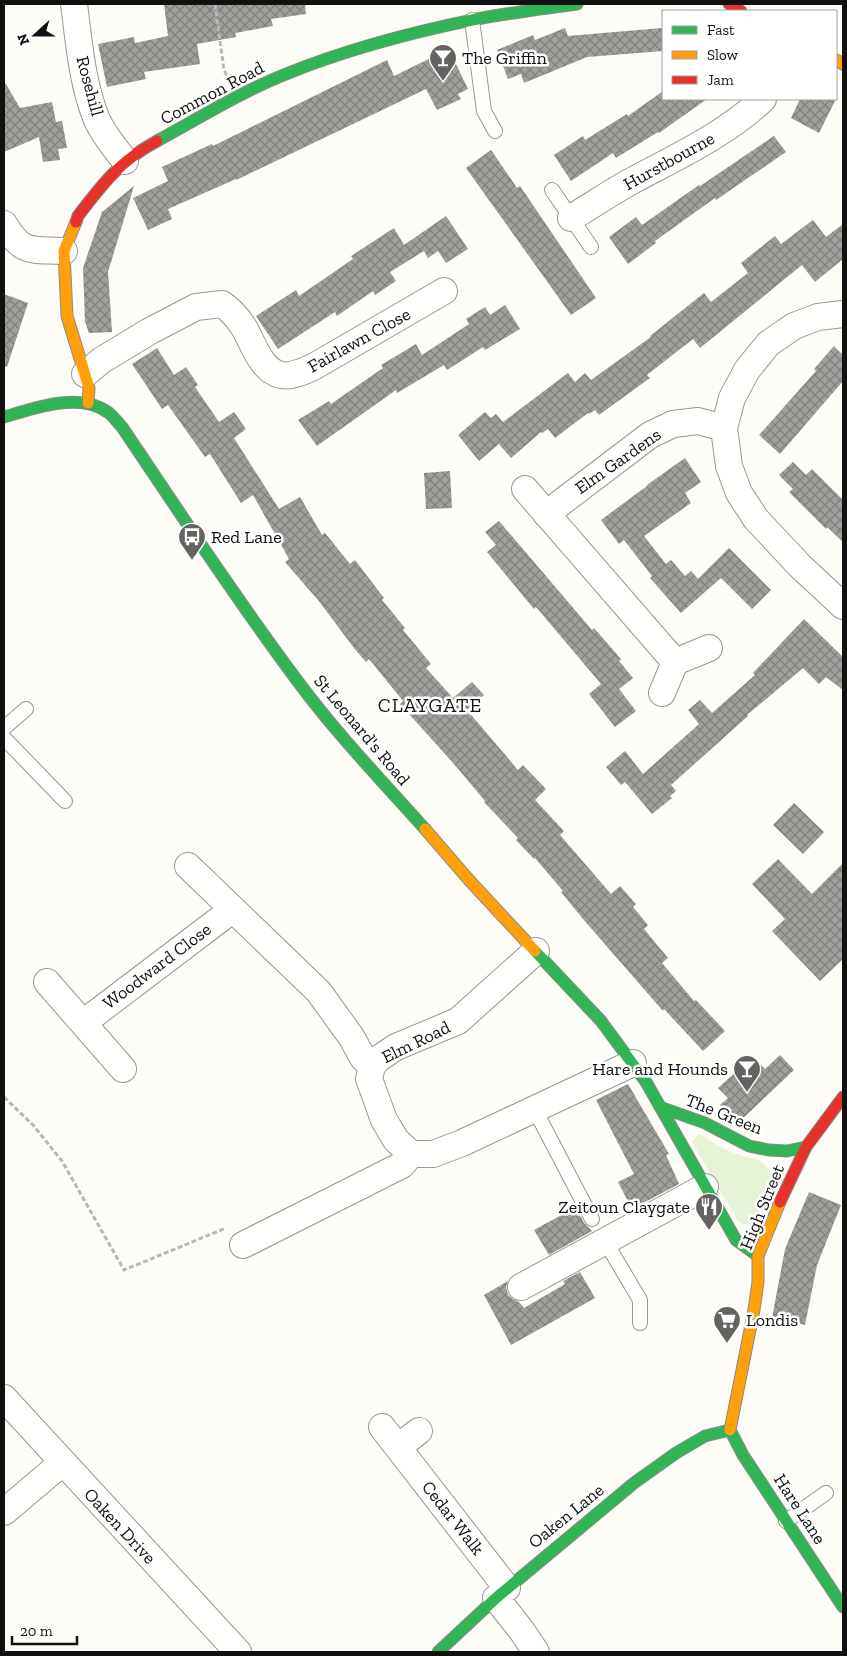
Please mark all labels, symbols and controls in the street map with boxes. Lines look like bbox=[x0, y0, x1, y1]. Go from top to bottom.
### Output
north arrow bbox=[10, 10, 60, 60]
legend bbox=[662, 10, 837, 100]
text: Fast bbox=[707, 21, 735, 39]
text: N bbox=[13, 31, 33, 47]
bar icon: The Griffin bbox=[428, 43, 458, 82]
text: Slow bbox=[707, 46, 739, 64]
place label: The Griffin bbox=[462, 47, 547, 69]
street label: Rosehill bbox=[71, 54, 109, 119]
street label: Common Road bbox=[156, 56, 268, 130]
text: Jam bbox=[707, 71, 734, 89]
street label: Hurstbourne bbox=[620, 127, 718, 195]
street label: Fairlawn Close bbox=[304, 303, 414, 377]
street label: Elm Gardens bbox=[571, 423, 665, 499]
bus stop icon: Red Lane bbox=[177, 522, 207, 561]
place label: Red Lane bbox=[211, 526, 282, 548]
street label: St Leonard's Road bbox=[309, 670, 415, 790]
district label: CLAYGATE bbox=[378, 693, 482, 717]
street label: Woodward Close bbox=[98, 918, 216, 1014]
street label: Elm Road bbox=[378, 1016, 454, 1068]
bar icon: Hare and Hounds bbox=[732, 1054, 762, 1093]
place label: Hare and Hounds bbox=[592, 1058, 728, 1080]
street label: The Green bbox=[682, 1089, 766, 1140]
street label: High Street bbox=[735, 1161, 789, 1253]
restaurant icon: Zeitoun Claygate bbox=[694, 1192, 724, 1231]
place label: Zeitoun Claygate bbox=[558, 1196, 690, 1218]
supermarket icon: Londis bbox=[712, 1305, 742, 1344]
place label: Londis bbox=[746, 1309, 798, 1331]
street label: Hare Lane bbox=[769, 1470, 831, 1548]
street label: Cedar Walk bbox=[417, 1476, 489, 1560]
street label: Oaken Lane bbox=[524, 1479, 608, 1553]
street label: Oaken Drive bbox=[79, 1483, 161, 1569]
scale bar bbox=[12, 1614, 78, 1646]
text: 20 m bbox=[20, 1622, 53, 1640]

